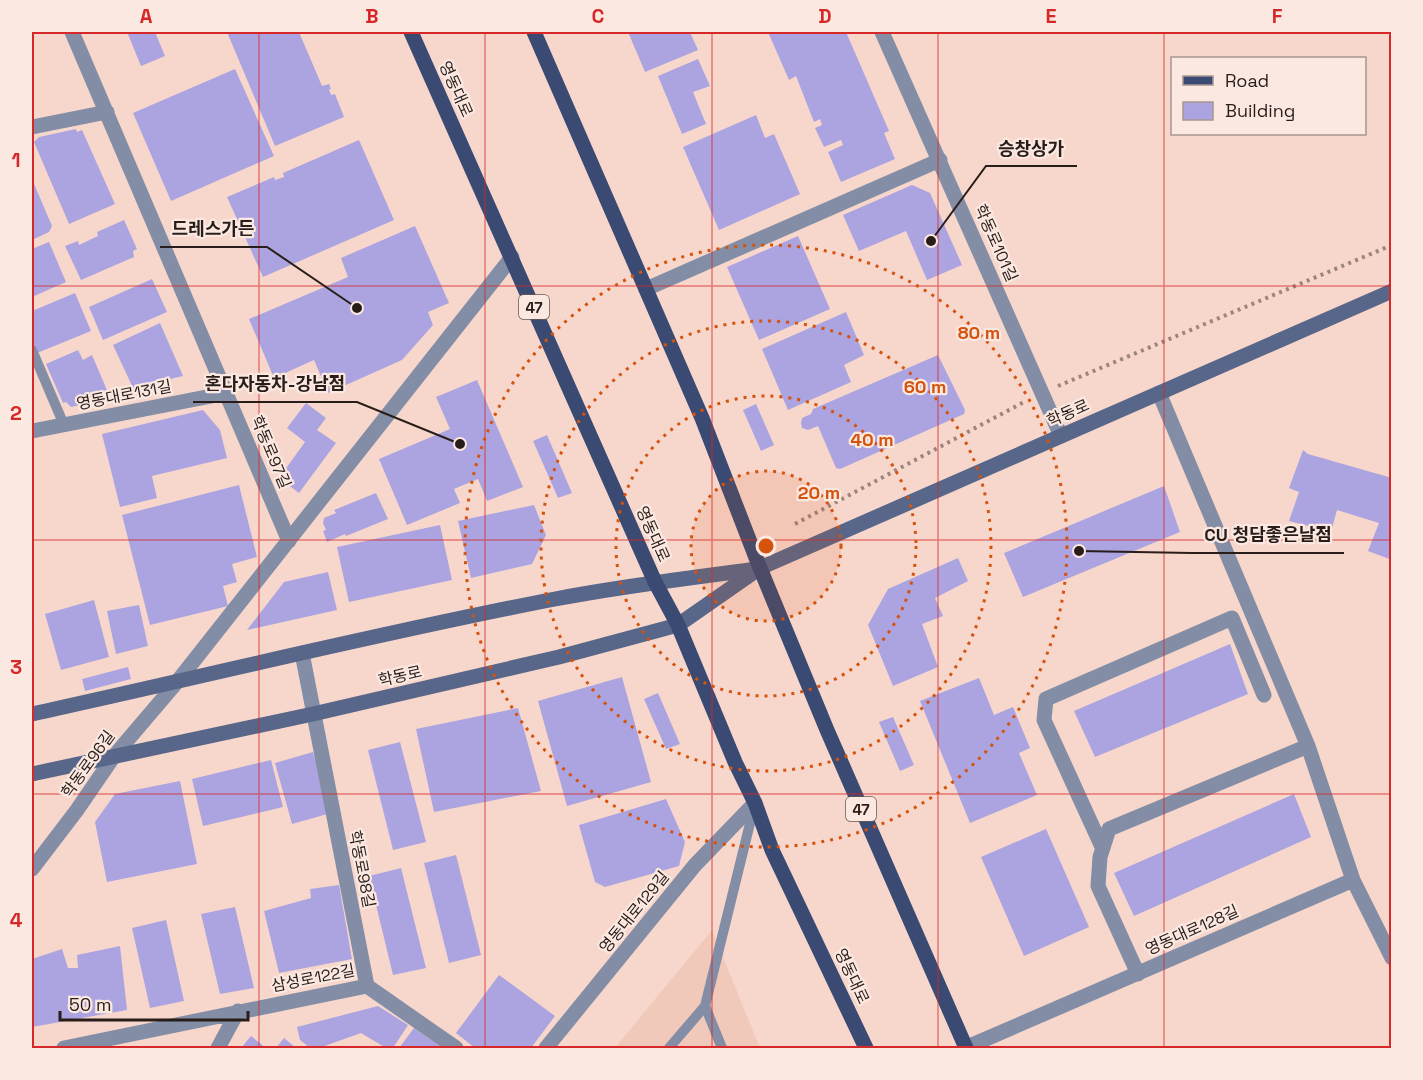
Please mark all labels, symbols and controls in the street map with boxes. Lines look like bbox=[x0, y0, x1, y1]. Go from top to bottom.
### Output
text: A bbox=[140, 3, 153, 29]
text: B bbox=[365, 3, 379, 29]
text: C bbox=[592, 3, 605, 29]
text: D bbox=[818, 3, 832, 29]
text: E bbox=[1045, 3, 1057, 29]
text: F bbox=[1272, 3, 1283, 29]
legend bbox=[1171, 57, 1366, 135]
street label: 영동대로 bbox=[434, 58, 478, 120]
text: Road bbox=[1225, 69, 1269, 92]
text: Building bbox=[1225, 99, 1295, 122]
callout: 승창상가 bbox=[986, 130, 1077, 166]
text: 승창상가 bbox=[998, 137, 1065, 160]
text: 1 bbox=[11, 147, 21, 173]
street label: 학동로101길 bbox=[970, 201, 1022, 285]
callout: 드레스가든 bbox=[160, 211, 267, 247]
text: 드레스가든 bbox=[172, 217, 254, 240]
road number: 47 bbox=[519, 295, 549, 319]
text: 80 m bbox=[958, 321, 1000, 344]
callout: 혼다자동차-강남점 bbox=[193, 366, 357, 402]
text: 혼다자동차-강남점 bbox=[205, 372, 345, 395]
street label: 영동대로131길 bbox=[75, 375, 173, 415]
text: 60 m bbox=[904, 375, 946, 398]
street label: 학동로 bbox=[1044, 394, 1093, 432]
text: 2 bbox=[10, 400, 22, 426]
street label: 학동로97길 bbox=[246, 412, 296, 492]
text: 40 m bbox=[850, 428, 894, 451]
text: 20 m bbox=[798, 481, 840, 504]
street label: 영동대로 bbox=[631, 503, 675, 565]
callout: CU 청담좋은날점 bbox=[1192, 517, 1344, 553]
text: CU 청담좋은날점 bbox=[1204, 523, 1332, 546]
centre of rings bbox=[756, 536, 776, 556]
text: 3 bbox=[10, 654, 22, 680]
street label: 학동로 bbox=[376, 661, 424, 691]
street label: 학동로96길 bbox=[56, 726, 120, 802]
road number: 47 bbox=[846, 797, 876, 821]
street label: 학동로98길 bbox=[344, 828, 380, 910]
street label: 영동대로129길 bbox=[594, 867, 674, 957]
street label: 영동대로128길 bbox=[1142, 900, 1242, 960]
text: 4 bbox=[10, 907, 23, 933]
street label: 영동대로 bbox=[830, 945, 874, 1007]
street label: 삼성로122길 bbox=[269, 960, 357, 996]
scale bar bbox=[60, 984, 248, 1022]
text: 50 m bbox=[69, 993, 111, 1016]

